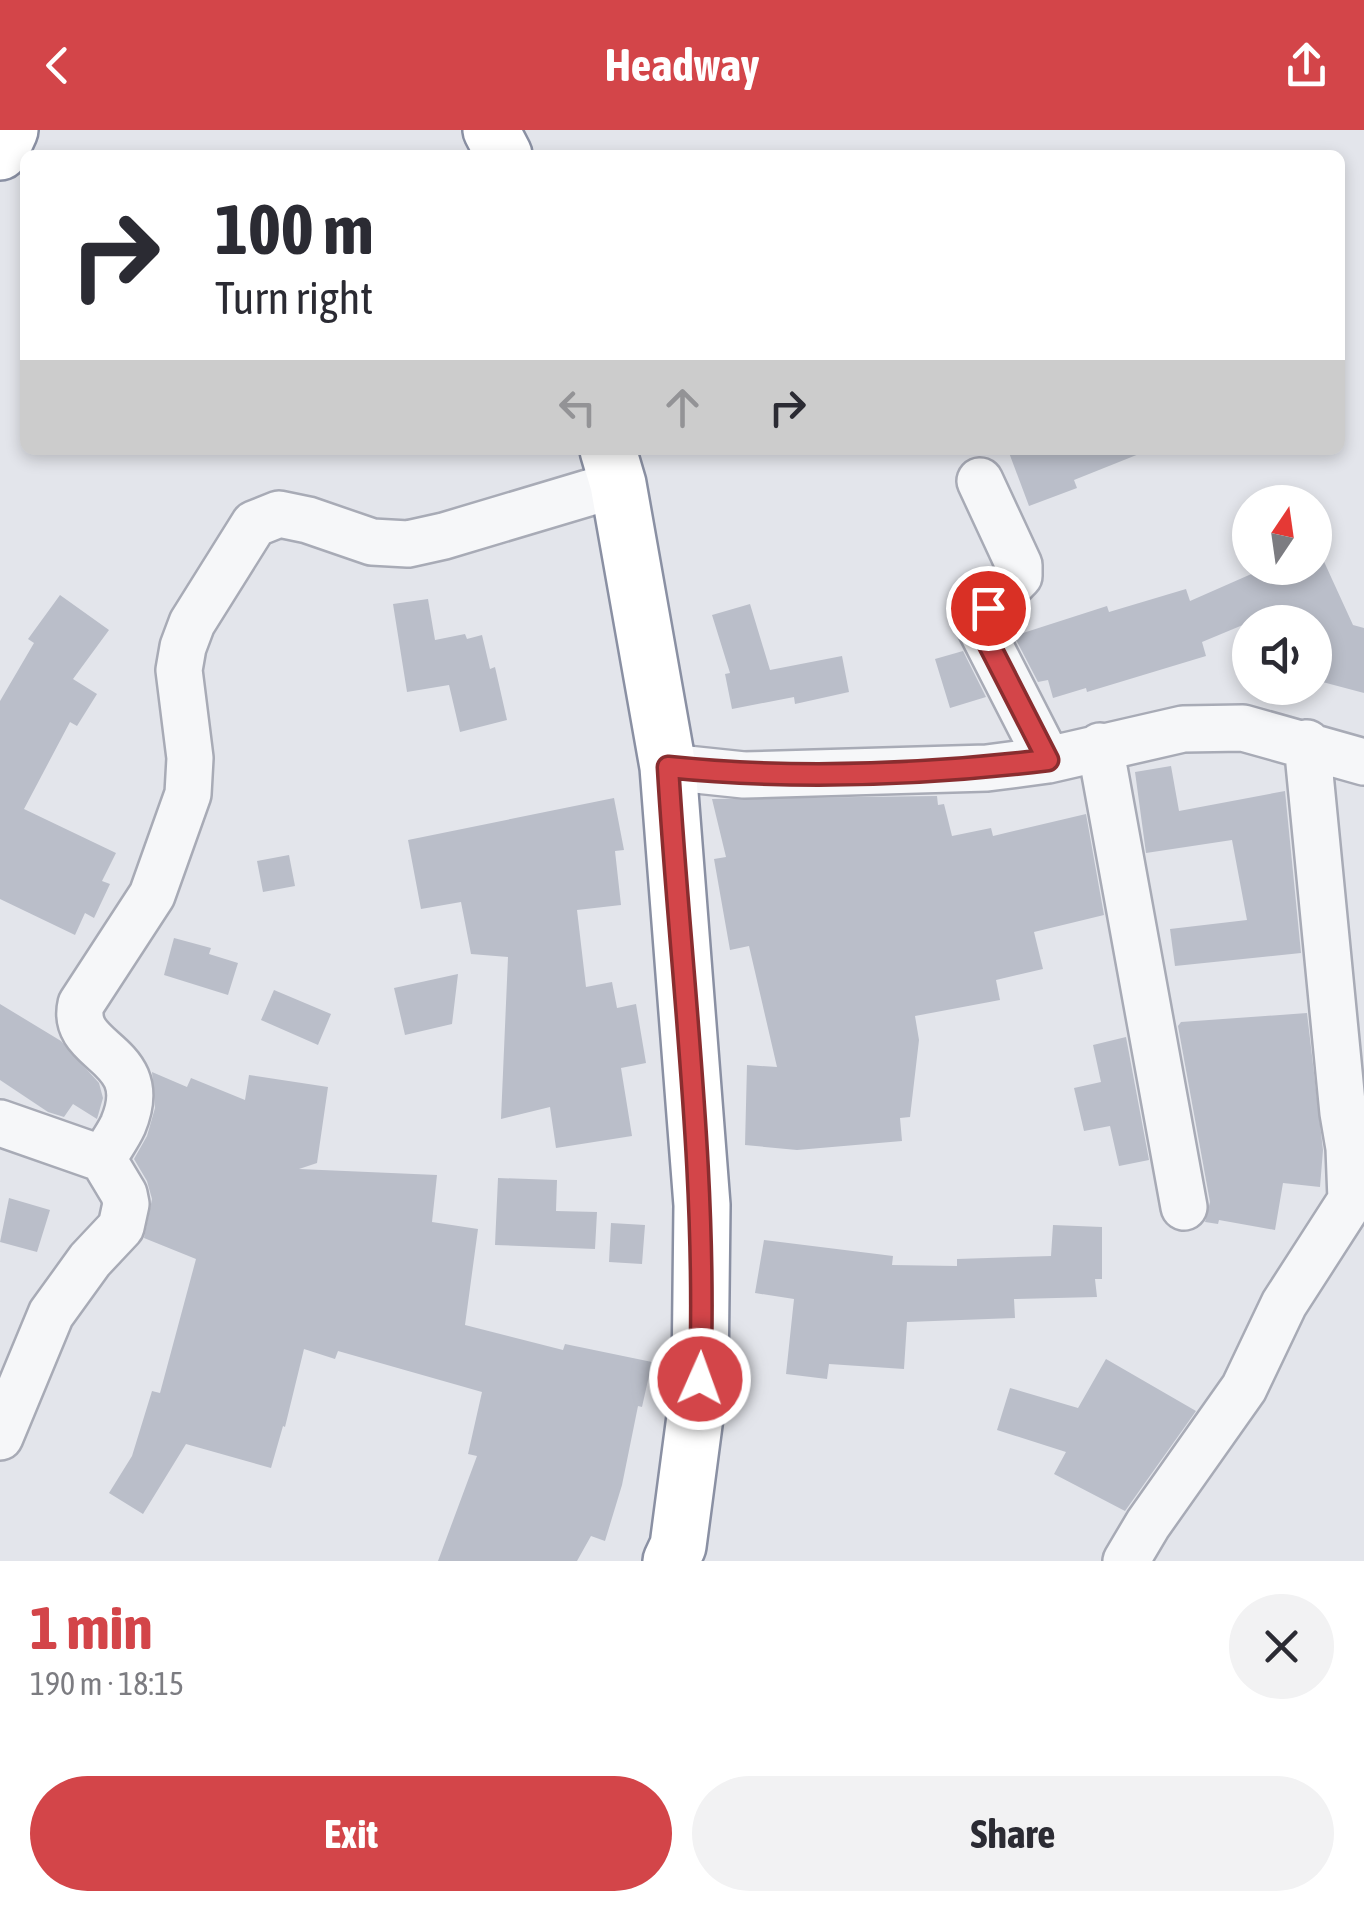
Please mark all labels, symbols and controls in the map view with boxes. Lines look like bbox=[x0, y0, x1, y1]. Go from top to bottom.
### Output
icon: back bbox=[30, 38, 85, 93]
icon: share bbox=[1279, 38, 1334, 93]
text: Headway bbox=[605, 39, 759, 91]
text: 100 m bbox=[215, 189, 374, 269]
icon: right bbox=[50, 190, 180, 320]
text: Turn right bbox=[215, 272, 373, 324]
icon: left bbox=[550, 380, 605, 435]
icon: ahead bbox=[655, 380, 710, 435]
icon: right bbox=[760, 380, 815, 435]
north arrow bbox=[1232, 485, 1332, 585]
map controls bbox=[1232, 485, 1332, 705]
pin bbox=[946, 566, 1031, 651]
icon: arrive bbox=[961, 581, 1016, 636]
button: sound bbox=[1232, 605, 1332, 705]
position arrow bbox=[648, 1327, 752, 1431]
text: 1 min bbox=[30, 1593, 153, 1662]
button: close bbox=[1229, 1594, 1334, 1699]
text: 190 m · 18:15 bbox=[30, 1665, 184, 1702]
button: Exit bbox=[30, 1776, 672, 1891]
button: Share bbox=[692, 1776, 1334, 1891]

